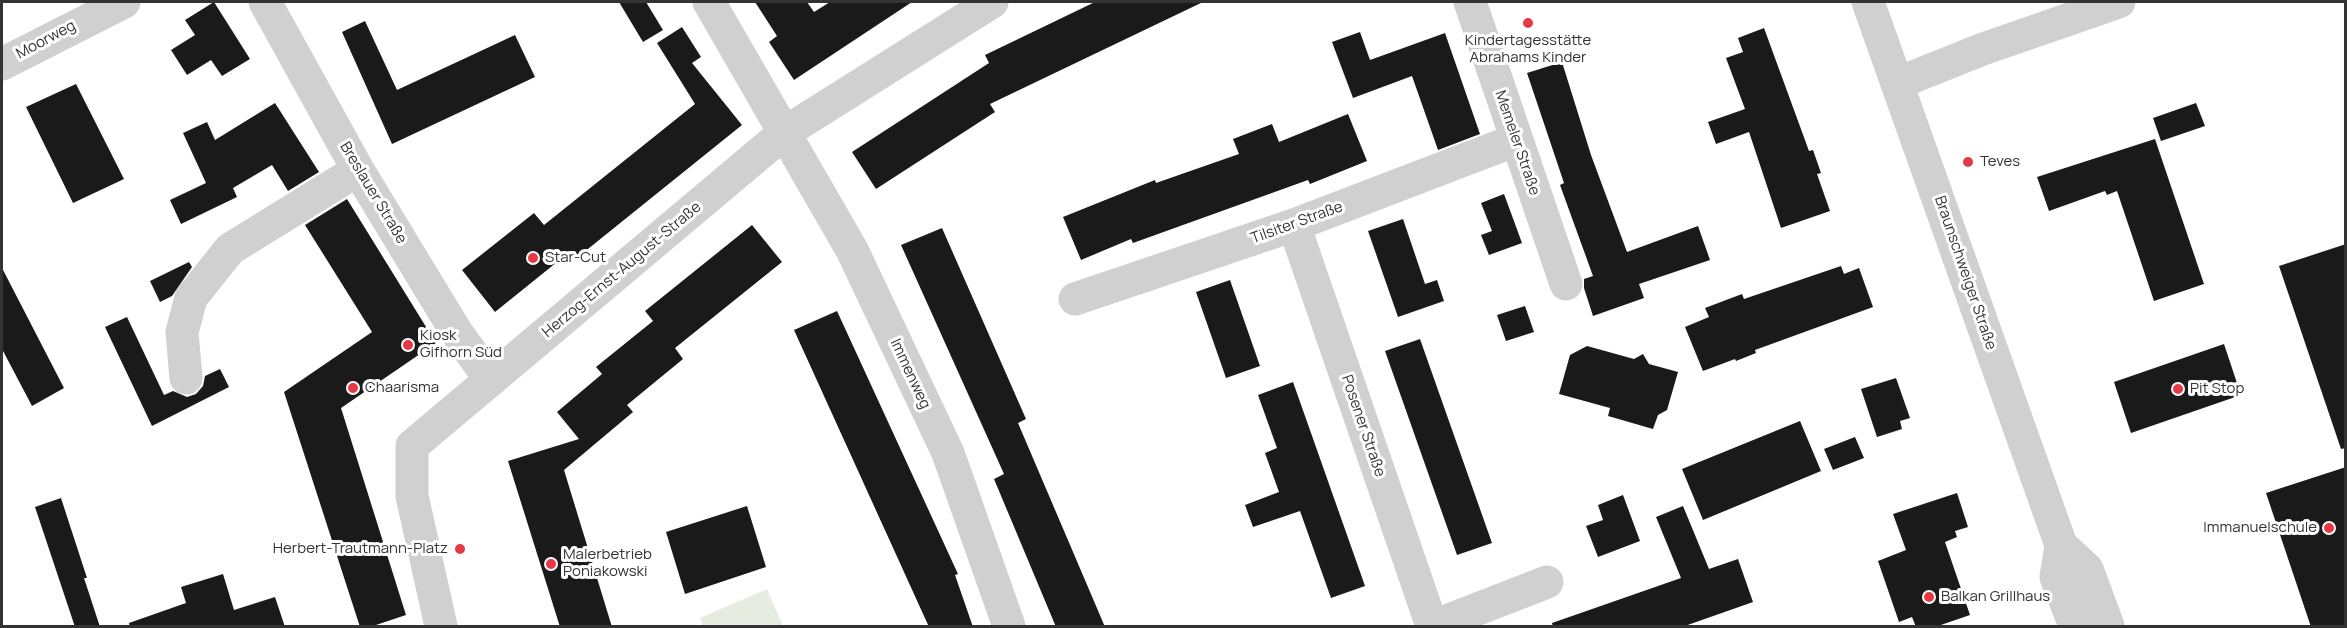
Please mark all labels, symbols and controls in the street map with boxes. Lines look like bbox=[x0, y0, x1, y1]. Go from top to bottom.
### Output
marker: Kindertagesstätte Abrahams Kinder bbox=[1521, 16, 1535, 30]
street label: Moorweg bbox=[13, 17, 79, 63]
place label: Kindertagesstätte Abrahams Kinder bbox=[1465, 32, 1591, 67]
street label: Memeler Straße bbox=[1491, 88, 1543, 198]
street label: Breslauer Straße bbox=[336, 139, 410, 247]
place label: Teves bbox=[1980, 153, 2020, 171]
marker: Teves bbox=[1961, 155, 1975, 169]
street label: Braunschweiger Straße bbox=[1930, 194, 2000, 352]
street label: Herzog-Ernst-August-Straße bbox=[539, 198, 705, 342]
street label: Tilsiter Straße bbox=[1249, 198, 1345, 248]
place label: Star-Cut bbox=[545, 249, 606, 267]
marker: Star-Cut bbox=[526, 251, 540, 265]
place label: Kiosk Gifhorn Süd bbox=[420, 327, 502, 362]
street label: Immenweg bbox=[886, 336, 934, 412]
marker: Kiosk Gifhorn Süd bbox=[401, 338, 415, 352]
street label: Posener Straße bbox=[1337, 373, 1389, 479]
place label: Chaarisma bbox=[365, 379, 439, 397]
place label: Pit Stop bbox=[2190, 380, 2244, 398]
marker: Chaarisma bbox=[346, 381, 360, 395]
marker: Pit Stop bbox=[2171, 382, 2185, 396]
place label: Immanuelschule bbox=[2203, 519, 2317, 537]
marker: Immanuelschule bbox=[2322, 521, 2336, 535]
place label: Herbert-Trautmann-Platz bbox=[273, 540, 448, 558]
marker: Herbert-Trautmann-Platz bbox=[453, 542, 467, 556]
place label: Malerbetrieb Poniakowski bbox=[563, 546, 652, 581]
marker: Malerbetrieb Poniakowski bbox=[544, 557, 558, 571]
place label: Balkan Grillhaus bbox=[1941, 588, 2050, 606]
marker: Balkan Grillhaus bbox=[1922, 590, 1936, 604]

